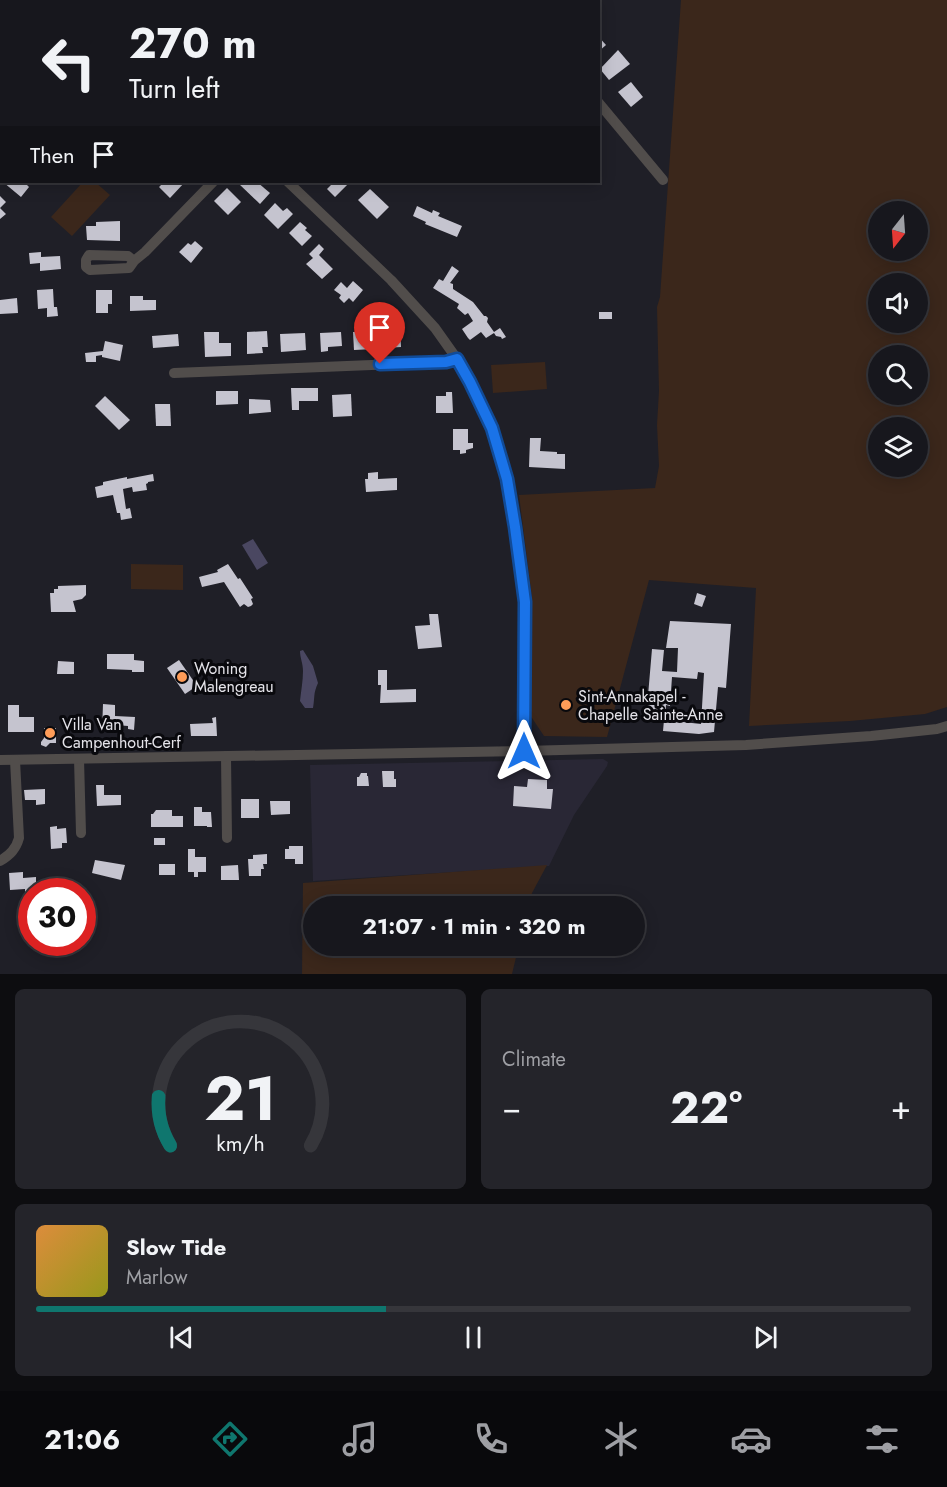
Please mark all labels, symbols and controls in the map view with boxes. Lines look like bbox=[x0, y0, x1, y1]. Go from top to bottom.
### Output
text: 270 m bbox=[129, 13, 257, 74]
icon: left bbox=[30, 24, 108, 102]
text: Turn left bbox=[129, 69, 219, 108]
icon: arrive bbox=[87, 138, 120, 171]
text: Then bbox=[30, 139, 75, 171]
north arrow bbox=[868, 201, 928, 261]
map controls bbox=[868, 201, 928, 477]
button: sound bbox=[868, 273, 928, 333]
pin bbox=[354, 302, 405, 364]
icon: arrive bbox=[363, 311, 396, 344]
button: search bbox=[868, 345, 928, 405]
button: layers bbox=[868, 417, 928, 477]
place label: Woning Malengreau bbox=[194, 657, 274, 698]
marker: Woning Malengreau bbox=[175, 670, 189, 684]
place label: Sint-Annakapel - Chapelle Sainte-Anne bbox=[578, 685, 723, 726]
marker: Sint-Annakapel - Chapelle Sainte-Anne bbox=[559, 698, 573, 712]
place label: Villa Van Campenhout-Cerf bbox=[62, 713, 181, 754]
position arrow bbox=[492, 719, 556, 783]
marker: Villa Van Campenhout-Cerf bbox=[43, 726, 57, 740]
speed limit sign: 30 bbox=[18, 878, 96, 956]
text: 21:07 · 1 min · 320 m bbox=[363, 910, 585, 942]
text: Climate bbox=[502, 1045, 566, 1074]
text: 21 bbox=[204, 1053, 277, 1143]
text: 22° bbox=[670, 1075, 742, 1140]
text: − bbox=[502, 1084, 521, 1131]
text: + bbox=[891, 1084, 911, 1131]
text: km/h bbox=[216, 1128, 265, 1159]
text: Slow Tide bbox=[126, 1231, 226, 1263]
text: Marlow bbox=[126, 1263, 188, 1292]
icon: previous bbox=[165, 1321, 198, 1354]
icon: pause bbox=[457, 1321, 490, 1354]
icon: next bbox=[749, 1321, 782, 1354]
icon: directions bbox=[209, 1418, 251, 1460]
icon: music bbox=[339, 1418, 381, 1460]
icon: phone bbox=[470, 1418, 512, 1460]
icon: climate bbox=[600, 1418, 642, 1460]
icon: car bbox=[730, 1418, 772, 1460]
icon: filters bbox=[861, 1418, 903, 1460]
text: 21:06 bbox=[44, 1420, 120, 1459]

